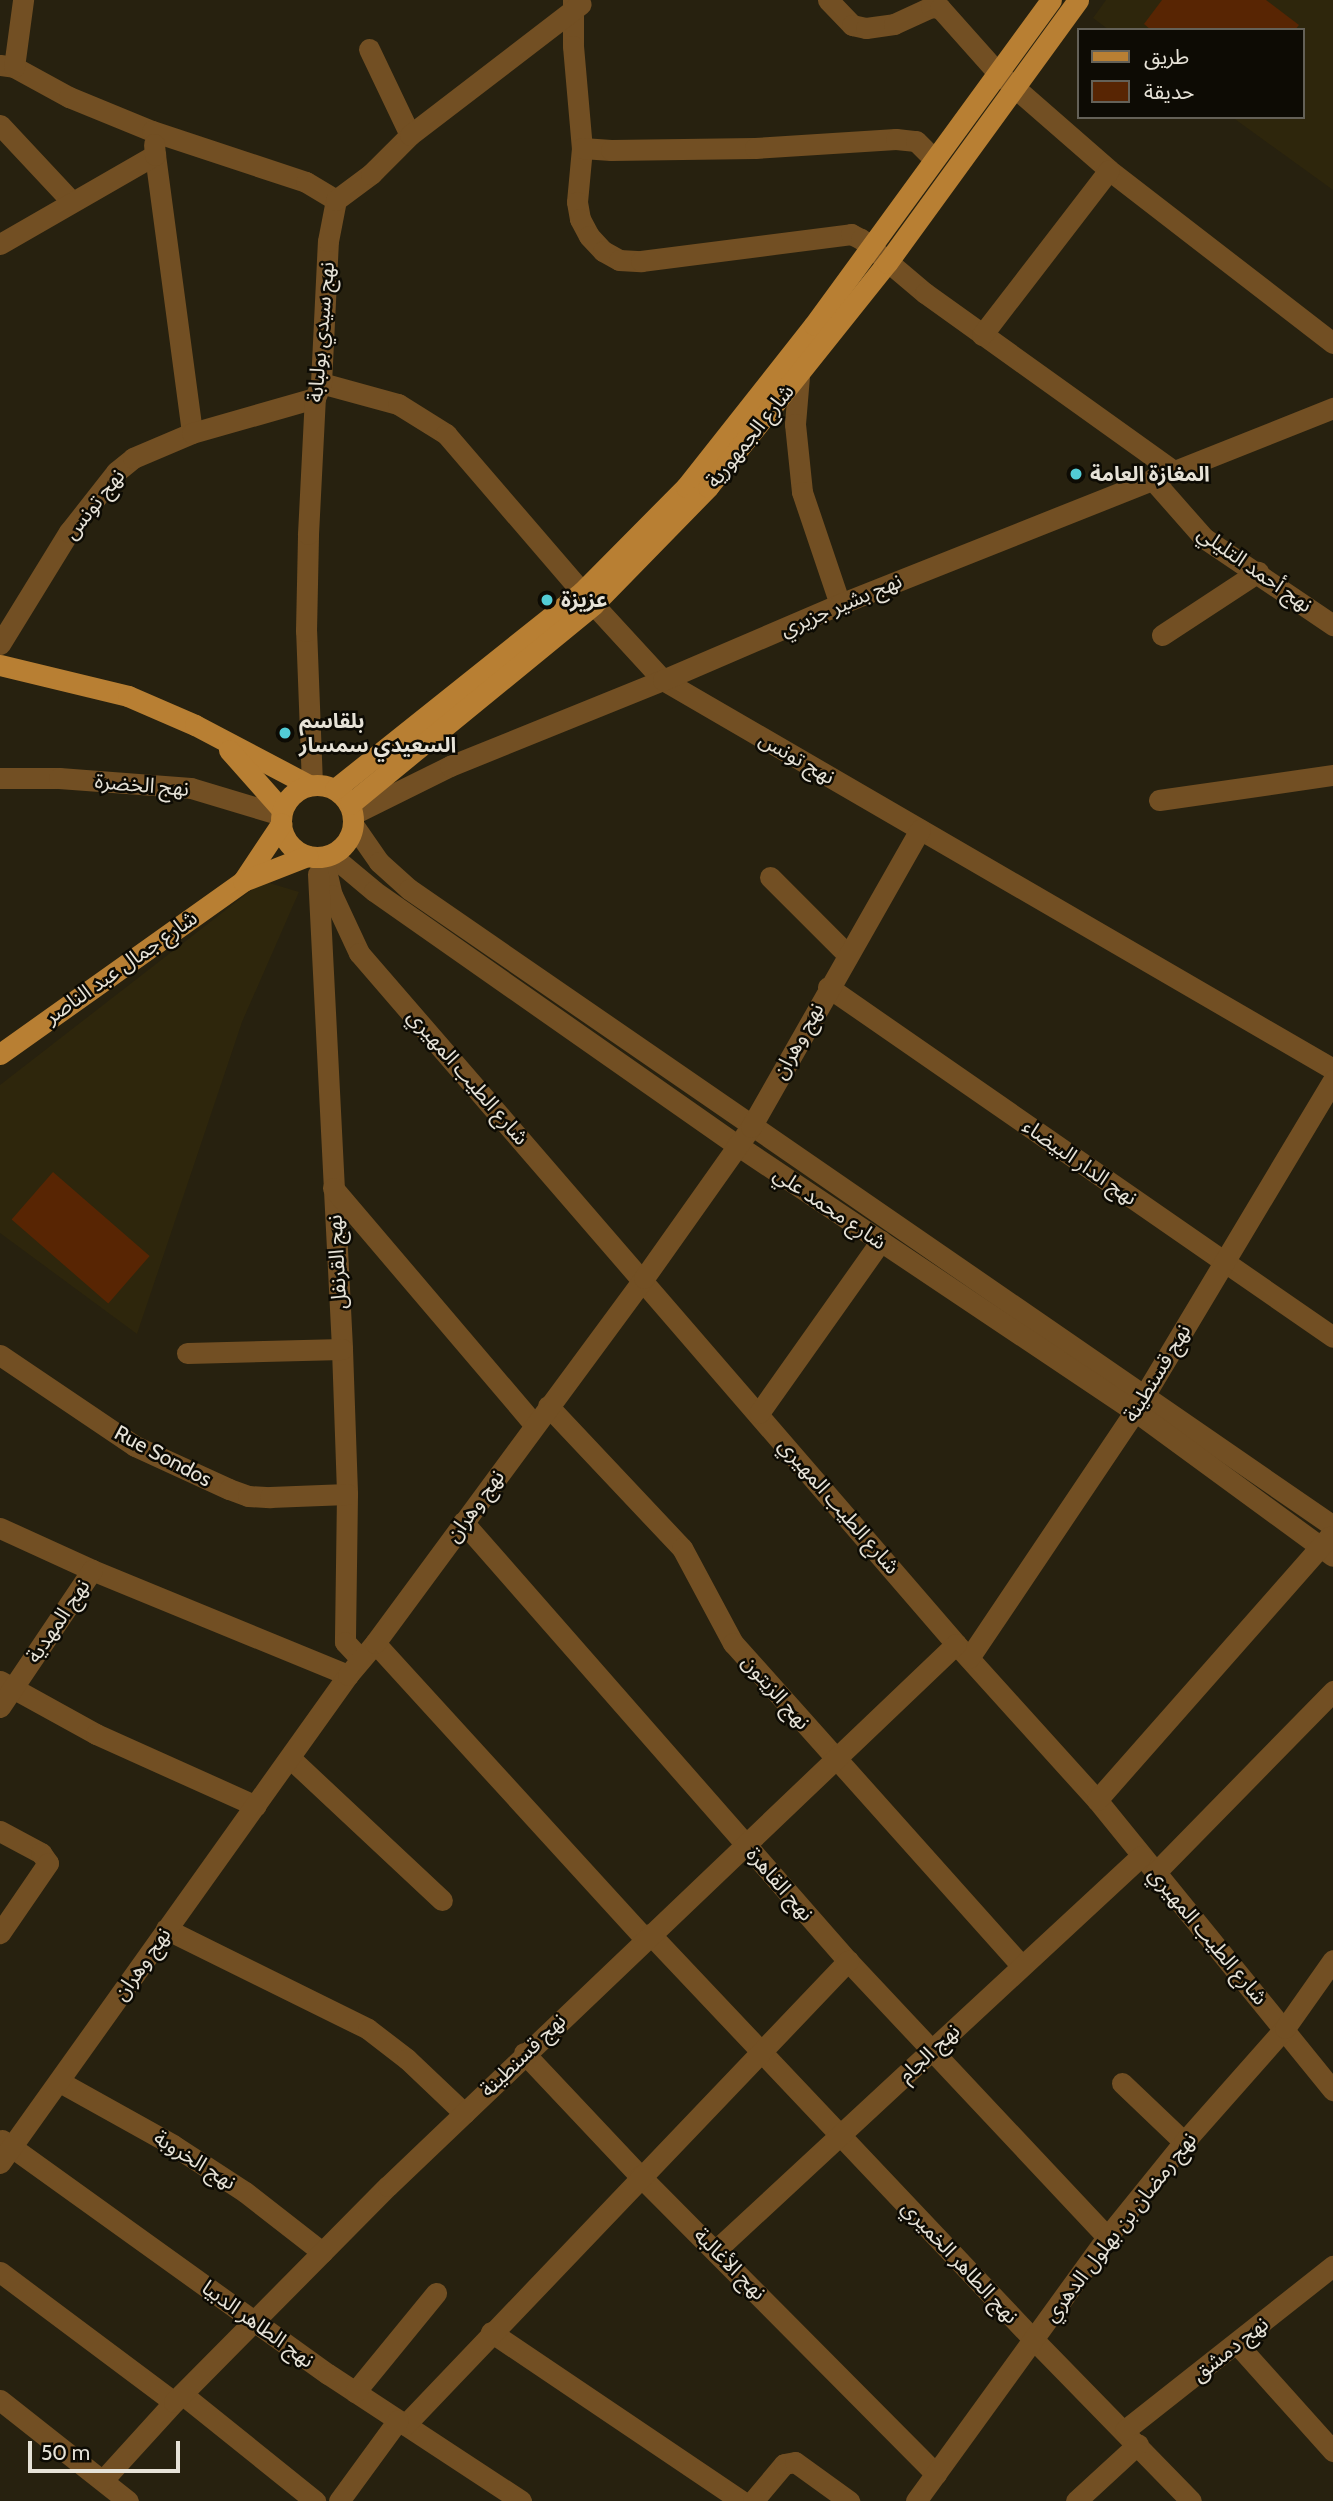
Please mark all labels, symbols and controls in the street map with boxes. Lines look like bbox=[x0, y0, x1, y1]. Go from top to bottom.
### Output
legend bbox=[1078, 28, 1305, 119]
text: طريق bbox=[1144, 44, 1189, 69]
text: حديقة bbox=[1144, 79, 1194, 104]
street label: نهج سيدي بولبابة bbox=[302, 261, 340, 403]
street label: شارع الجمهورية bbox=[701, 379, 799, 493]
place label: المغازة العامة bbox=[1090, 461, 1210, 487]
street label: نهج تونس bbox=[58, 464, 130, 544]
marker: المغازة العامة bbox=[1068, 466, 1084, 482]
street label: نهج أحمد التليلي bbox=[1193, 520, 1317, 618]
street label: نهج بشير جزيري bbox=[776, 568, 906, 642]
place label: عزيزة bbox=[561, 587, 608, 613]
marker: عزيزة bbox=[539, 592, 555, 608]
place label: بلقاسم السعيدي سمسار bbox=[299, 708, 456, 758]
marker: بلقاسم السعيدي سمسار bbox=[277, 725, 293, 741]
street label: نهج تونس bbox=[755, 726, 839, 790]
street label: نهج الخضرة bbox=[94, 768, 190, 802]
street label: شارع جمال عبد الناصر bbox=[40, 905, 202, 1029]
street label: نهج وهران bbox=[767, 998, 829, 1084]
street label: شارع الطيب المهيري bbox=[402, 1004, 534, 1150]
street label: نهج الدار البيضاء bbox=[1018, 1113, 1142, 1211]
street label: شارع محمد علي bbox=[769, 1161, 891, 1255]
street label: نهج القرنفل bbox=[322, 1214, 352, 1310]
street label: نهج قسنطينة bbox=[1118, 1320, 1196, 1426]
street label: Rue Sondos bbox=[110, 1420, 216, 1492]
street label: شارع الطيب المهيري bbox=[773, 1433, 905, 1579]
street label: نهج وهران bbox=[440, 1465, 510, 1547]
street label: نهج المهدية bbox=[21, 1574, 95, 1668]
street label: نهج الزيتون bbox=[737, 1649, 815, 1735]
street label: نهج القاهرة bbox=[741, 1842, 819, 1926]
street label: شارع الطيب المهيري bbox=[1143, 1862, 1273, 2010]
street label: نهج وهران bbox=[108, 1923, 176, 2005]
street label: نهج قسنطينة bbox=[475, 2008, 571, 2102]
street label: نهج الجام bbox=[893, 2018, 965, 2088]
street label: نهج الخروبة bbox=[149, 2125, 241, 2195]
street label: نهج رمضان بن بهلول الدهري bbox=[1038, 2127, 1202, 2327]
street label: نهج الطاهر الخميري bbox=[896, 2195, 1024, 2329]
street label: نهج الأغالبة bbox=[689, 2223, 771, 2305]
street label: نهج الطاهر الدبيا bbox=[197, 2275, 319, 2373]
street label: نهج دمشق bbox=[1187, 2311, 1273, 2387]
scale bar bbox=[32, 2428, 184, 2472]
text: 50 m bbox=[41, 2440, 90, 2465]

